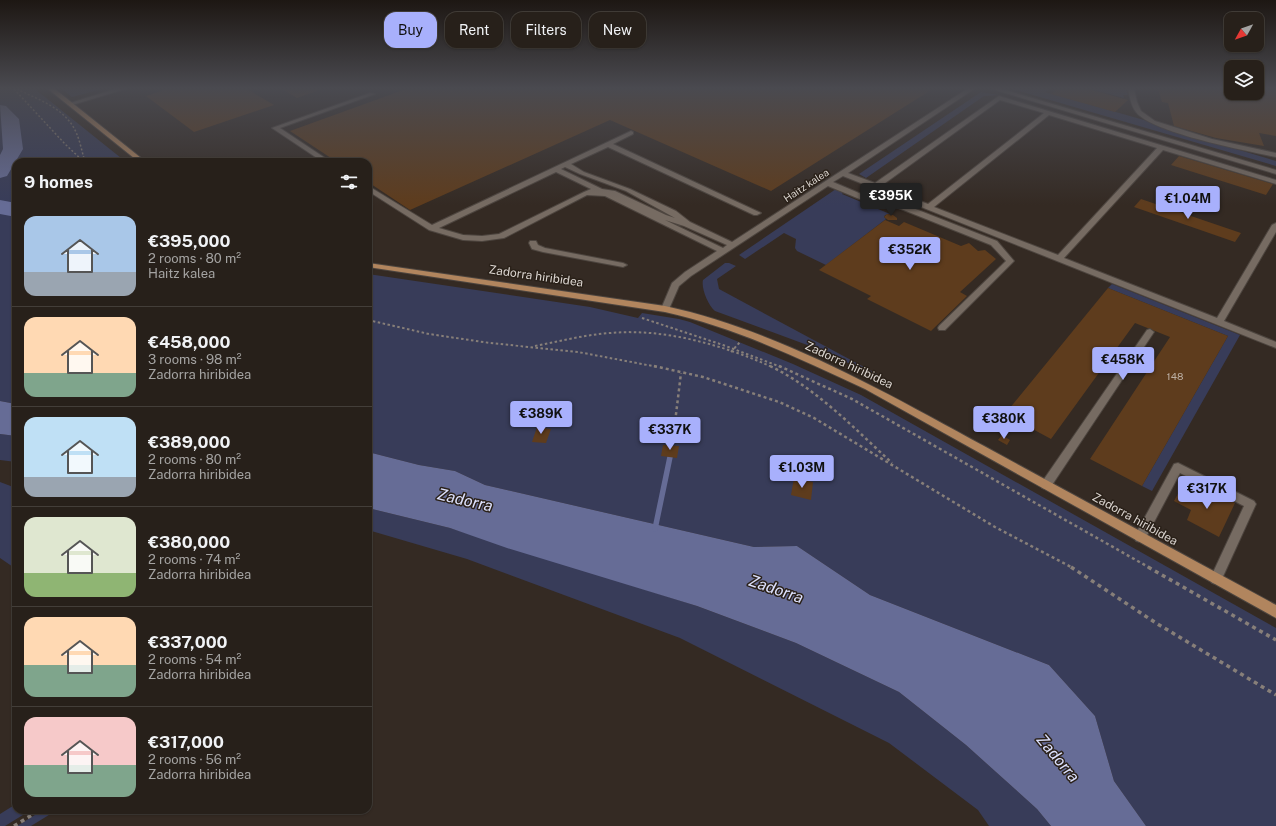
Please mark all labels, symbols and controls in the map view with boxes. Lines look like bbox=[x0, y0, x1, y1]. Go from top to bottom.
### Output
chip: Buy bbox=[384, 12, 437, 48]
chip: Rent bbox=[445, 12, 503, 48]
chip: Filters bbox=[511, 12, 581, 48]
chip: New bbox=[589, 12, 646, 48]
north arrow bbox=[1224, 12, 1264, 52]
map controls bbox=[1224, 12, 1264, 100]
button: layers bbox=[1224, 60, 1264, 100]
street label: Haitz kalea bbox=[781, 166, 831, 204]
icon: filters bbox=[338, 171, 360, 193]
text: 9 homes bbox=[24, 172, 93, 192]
pin: €395K bbox=[863, 183, 919, 217]
pin: €1.04M bbox=[1155, 186, 1221, 220]
text: €395K bbox=[869, 188, 913, 203]
text: €1.04M bbox=[1165, 191, 1211, 206]
text: €395,000 bbox=[148, 231, 230, 251]
icon: home bbox=[56, 232, 104, 280]
pin: €352K bbox=[882, 237, 938, 271]
text: €352K bbox=[888, 242, 932, 257]
text: 2 rooms · 80 m² bbox=[148, 251, 241, 266]
street label: Zadorra hiribidea bbox=[488, 262, 584, 290]
text: Haitz kalea bbox=[148, 266, 215, 281]
text: €458,000 bbox=[148, 332, 230, 352]
icon: home bbox=[56, 333, 104, 381]
street label: Zadorra hiribidea bbox=[803, 339, 895, 391]
pin: €458K bbox=[1095, 347, 1151, 381]
text: 3 rooms · 98 m² bbox=[148, 352, 242, 367]
text: €458K bbox=[1101, 352, 1145, 367]
text: Zadorra hiribidea bbox=[148, 367, 251, 382]
house number: 148 bbox=[1167, 370, 1183, 382]
pin: €389K bbox=[513, 401, 569, 435]
text: €389K bbox=[519, 406, 563, 421]
pin: €380K bbox=[976, 406, 1032, 440]
text: €380K bbox=[982, 411, 1026, 426]
pin: €337K bbox=[642, 417, 698, 451]
text: €337K bbox=[649, 422, 691, 437]
text: €389,000 bbox=[148, 432, 230, 452]
icon: home bbox=[56, 433, 104, 481]
text: 2 rooms · 80 m² bbox=[148, 452, 241, 467]
pin: €1.03M bbox=[769, 455, 835, 489]
text: €1.03M bbox=[779, 460, 825, 475]
text: Zadorra hiribidea bbox=[148, 467, 251, 482]
pin: €317K bbox=[1179, 476, 1235, 510]
text: €317K bbox=[1187, 481, 1227, 496]
water label: Zadorra bbox=[435, 484, 495, 516]
street label: Zadorra hiribidea bbox=[1090, 490, 1180, 548]
text: €380,000 bbox=[148, 532, 230, 552]
icon: home bbox=[56, 533, 104, 581]
text: 2 rooms · 74 m² bbox=[148, 552, 240, 567]
text: Zadorra hiribidea bbox=[148, 567, 251, 582]
water label: Zadorra bbox=[746, 571, 806, 607]
text: €337,000 bbox=[148, 632, 228, 652]
icon: home bbox=[56, 633, 104, 681]
text: 2 rooms · 54 m² bbox=[148, 652, 241, 667]
text: Zadorra hiribidea bbox=[148, 667, 251, 682]
water label: Zadorra bbox=[1033, 730, 1083, 786]
text: €317,000 bbox=[148, 732, 224, 752]
icon: home bbox=[56, 733, 104, 781]
text: 2 rooms · 56 m² bbox=[148, 752, 241, 767]
text: Zadorra hiribidea bbox=[148, 767, 251, 782]

